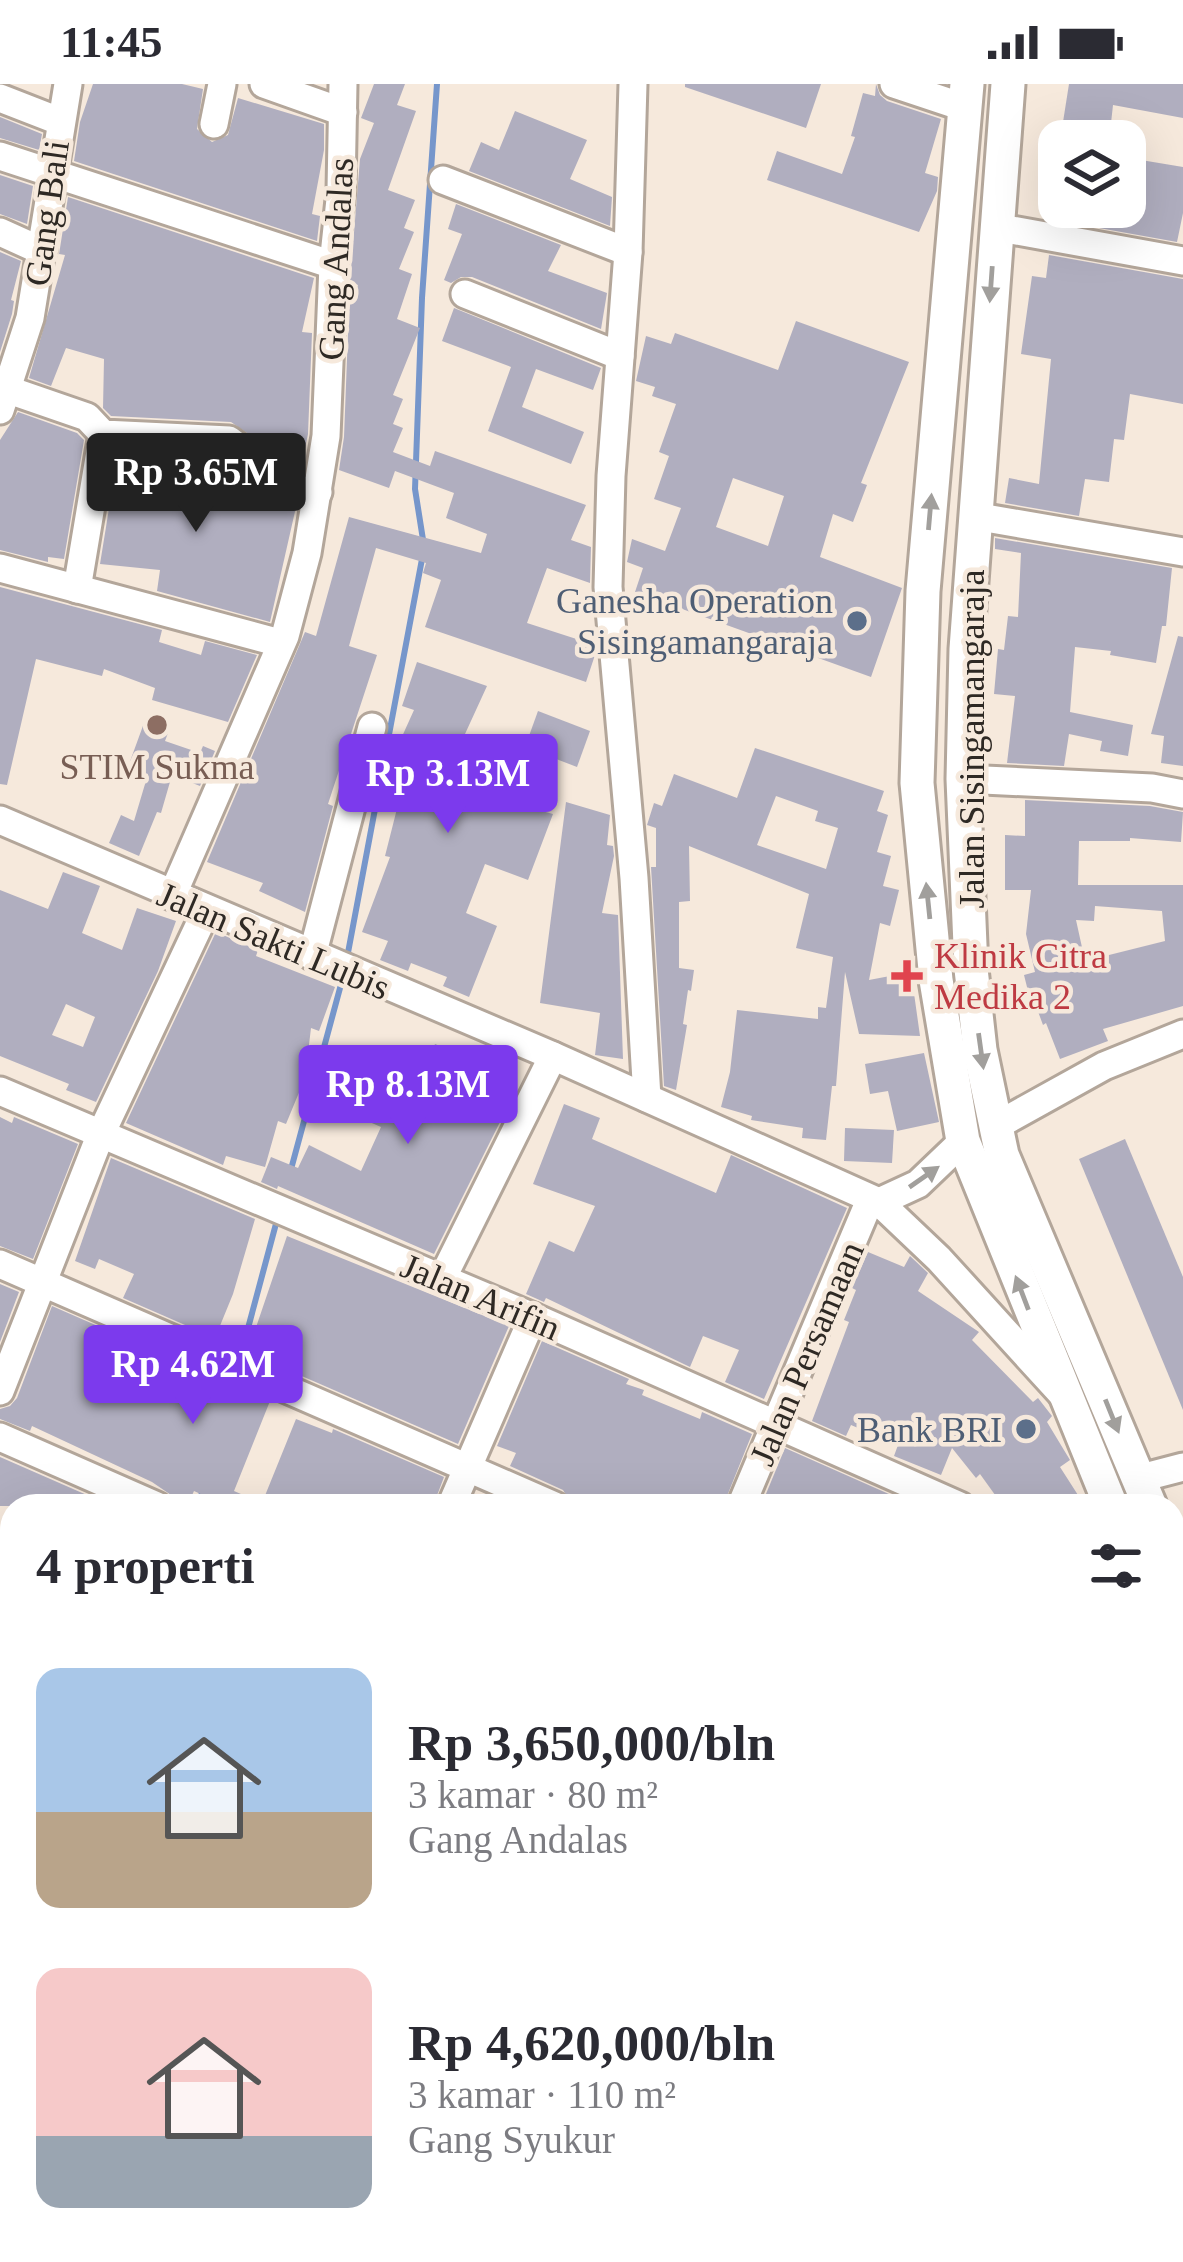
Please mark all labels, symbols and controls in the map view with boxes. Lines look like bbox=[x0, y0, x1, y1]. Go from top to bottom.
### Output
text: 11:45 bbox=[60, 17, 163, 67]
map controls bbox=[1038, 120, 1146, 228]
button: layers bbox=[1038, 120, 1146, 228]
street label: Gang Bali bbox=[17, 138, 77, 289]
street label: Gang Andalas bbox=[311, 157, 361, 361]
one-way arrow bbox=[981, 266, 1000, 303]
pin: Rp 3.65M bbox=[72, 433, 320, 535]
text: Rp 3.65M bbox=[114, 450, 278, 493]
one-way arrow bbox=[921, 493, 940, 530]
street label: Jalan Sisingamangaraja bbox=[952, 570, 992, 908]
place label: Ganesha Operation Sisingamangaraja bbox=[556, 581, 833, 662]
marker: Ganesha Operation Sisingamangaraja bbox=[844, 608, 870, 634]
marker: STIM Sukma bbox=[144, 712, 170, 738]
pin: Rp 3.13M bbox=[324, 734, 572, 836]
place label: STIM Sukma bbox=[59, 747, 255, 787]
text: Rp 3.13M bbox=[366, 751, 530, 794]
street label: Jalan Sakti Lubis bbox=[152, 874, 396, 1008]
one-way arrow bbox=[918, 882, 937, 919]
place label: Klinik Citra Medika 2 bbox=[934, 936, 1107, 1017]
marker: Klinik Citra Medika 2 bbox=[891, 960, 923, 992]
one-way arrow bbox=[972, 1032, 991, 1070]
pin: Rp 8.13M bbox=[284, 1045, 532, 1147]
text: Rp 8.13M bbox=[326, 1062, 490, 1105]
one-way arrow bbox=[908, 1166, 940, 1189]
street label: Jalan Persamaan bbox=[742, 1236, 872, 1471]
street label: Jalan Arifin bbox=[395, 1245, 566, 1348]
one-way arrow bbox=[1012, 1275, 1031, 1311]
pin: Rp 4.62M bbox=[69, 1325, 317, 1427]
text: Rp 4.62M bbox=[111, 1342, 275, 1385]
one-way arrow bbox=[1103, 1399, 1122, 1435]
place label: Bank BRI bbox=[857, 1410, 1002, 1450]
marker: Bank BRI bbox=[1013, 1416, 1039, 1442]
icon: filters bbox=[1083, 1533, 1149, 1599]
text: 4 properti bbox=[36, 1538, 255, 1594]
text: Rp 3,650,000/bln bbox=[408, 1715, 775, 1771]
icon: home bbox=[132, 1716, 276, 1860]
text: 3 kamar · 80 m² bbox=[408, 1773, 658, 1816]
text: Gang Andalas bbox=[408, 1818, 628, 1861]
text: Rp 4,620,000/bln bbox=[408, 2015, 775, 2071]
icon: home bbox=[132, 2016, 276, 2160]
text: 3 kamar · 110 m² bbox=[408, 2073, 676, 2116]
text: Gang Syukur bbox=[408, 2118, 615, 2161]

